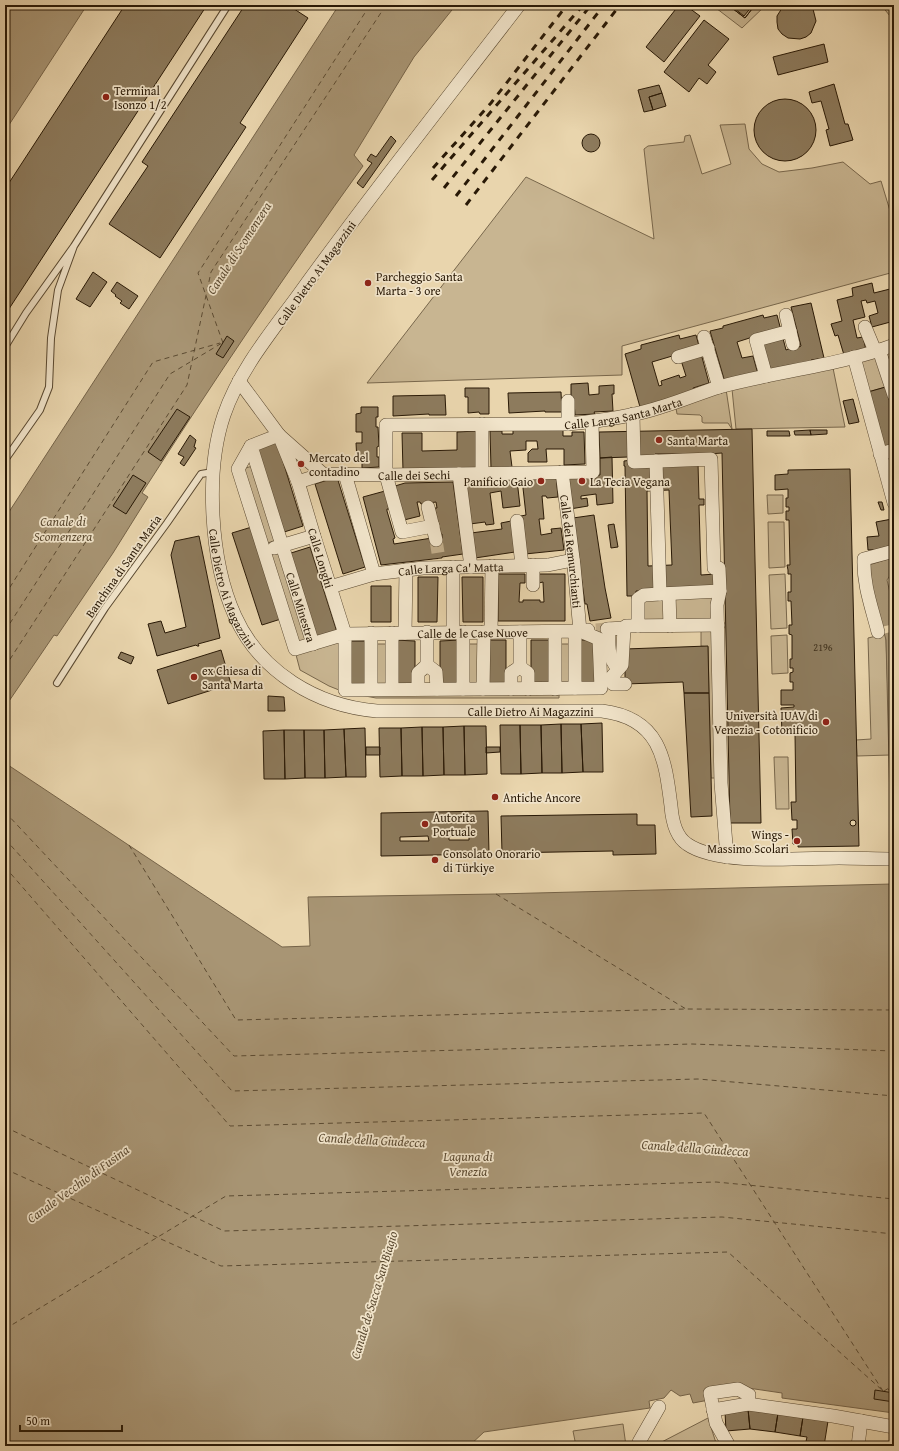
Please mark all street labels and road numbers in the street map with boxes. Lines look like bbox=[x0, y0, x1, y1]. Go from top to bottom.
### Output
street label: Calle Dietro Ai Magazzini bbox=[272, 217, 360, 329]
street label: Calle Larga Santa Marta bbox=[565, 392, 684, 433]
street label: Calle dei Sechi bbox=[378, 466, 451, 484]
street label: Calle dei Remurchianti bbox=[556, 494, 586, 610]
street label: Banchina di Santa Maria bbox=[81, 511, 165, 621]
street label: Calle Longhi bbox=[304, 526, 338, 591]
street label: Calle Dietro Ai Magazzini bbox=[205, 528, 261, 652]
street label: Calle Larga Ca' Matta bbox=[397, 558, 504, 579]
street label: Calle Minestra bbox=[282, 570, 320, 644]
street label: Calle de le Case Nuove bbox=[417, 623, 528, 642]
street label: Calle Dietro Ai Magazzini bbox=[468, 703, 594, 720]

